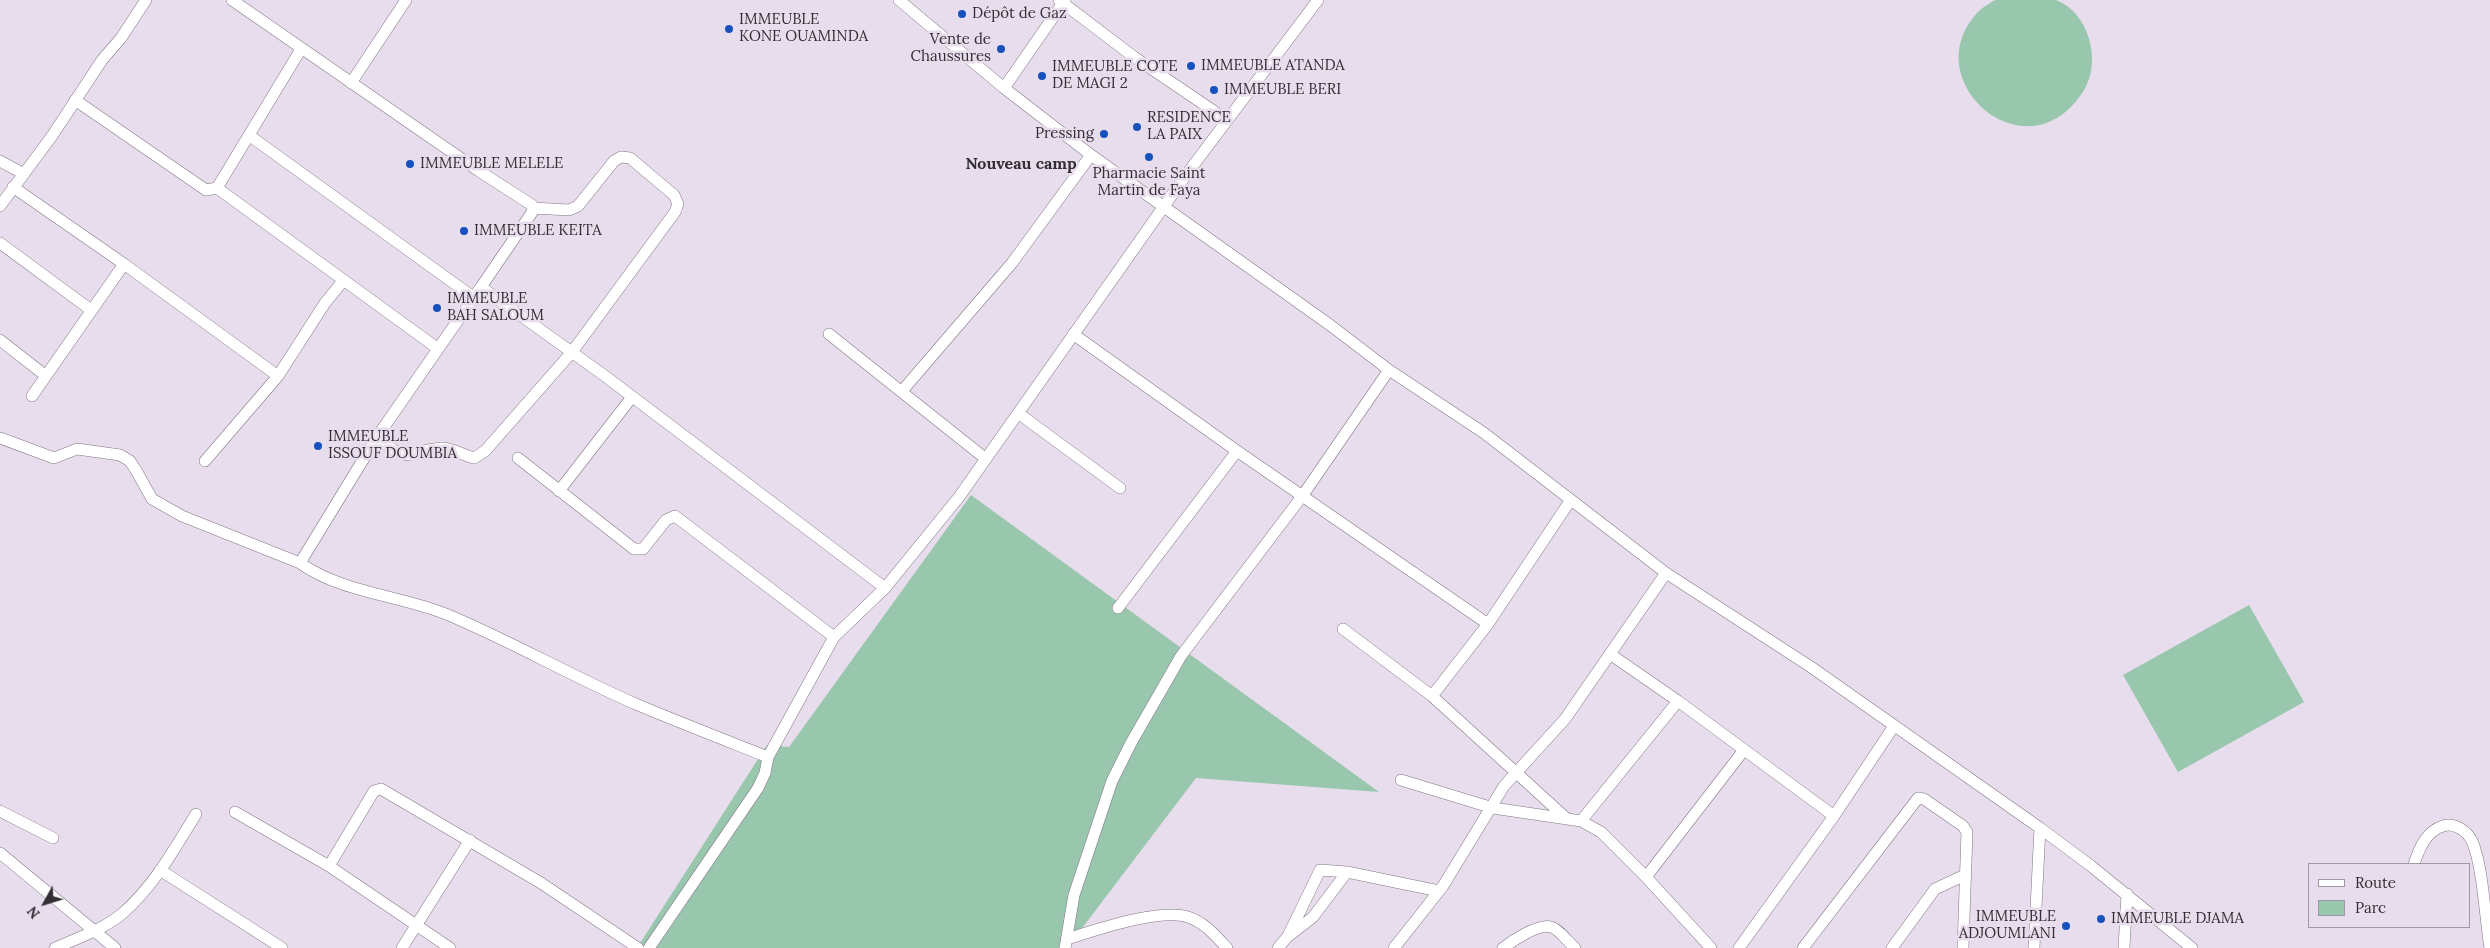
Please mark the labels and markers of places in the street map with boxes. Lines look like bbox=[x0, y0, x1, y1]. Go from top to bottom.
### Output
place label: Dépôt de Gaz bbox=[972, 5, 1067, 23]
marker: Dépôt de Gaz bbox=[956, 8, 968, 20]
place label: IMMEUBLE KONE OUAMINDA bbox=[739, 11, 868, 46]
marker: IMMEUBLE KONE OUAMINDA bbox=[723, 23, 735, 35]
place label: Vente de Chaussures bbox=[911, 31, 991, 66]
marker: Vente de Chaussures bbox=[995, 43, 1007, 55]
place label: IMMEUBLE ATANDA bbox=[1201, 57, 1345, 75]
place label: IMMEUBLE COTE DE MAGI 2 bbox=[1052, 58, 1177, 93]
marker: IMMEUBLE ATANDA bbox=[1185, 60, 1197, 72]
marker: IMMEUBLE COTE DE MAGI 2 bbox=[1036, 70, 1048, 82]
place label: IMMEUBLE BERI bbox=[1224, 81, 1341, 99]
marker: IMMEUBLE BERI bbox=[1208, 84, 1220, 96]
place label: RESIDENCE LA PAIX bbox=[1147, 109, 1231, 144]
marker: RESIDENCE LA PAIX bbox=[1131, 121, 1143, 133]
place label: Pressing bbox=[1035, 125, 1094, 143]
marker: Pressing bbox=[1098, 128, 1110, 140]
marker: Pharmacie Saint Martin de Faya bbox=[1143, 151, 1155, 163]
place label: IMMEUBLE MELELE bbox=[420, 155, 563, 173]
marker: IMMEUBLE MELELE bbox=[404, 158, 416, 170]
place label: Pharmacie Saint Martin de Faya bbox=[1093, 165, 1205, 200]
place label: IMMEUBLE KEITA bbox=[474, 222, 602, 240]
marker: IMMEUBLE KEITA bbox=[458, 225, 470, 237]
place label: IMMEUBLE BAH SALOUM bbox=[447, 290, 544, 325]
marker: IMMEUBLE BAH SALOUM bbox=[431, 302, 443, 314]
place label: IMMEUBLE ISSOUF DOUMBIA bbox=[328, 428, 457, 463]
marker: IMMEUBLE ISSOUF DOUMBIA bbox=[312, 440, 324, 452]
place label: IMMEUBLE ADJOUMLANI bbox=[1959, 908, 2056, 943]
place label: IMMEUBLE DJAMA bbox=[2111, 910, 2244, 928]
marker: IMMEUBLE DJAMA bbox=[2095, 913, 2107, 925]
marker: IMMEUBLE ADJOUMLANI bbox=[2060, 920, 2072, 932]

